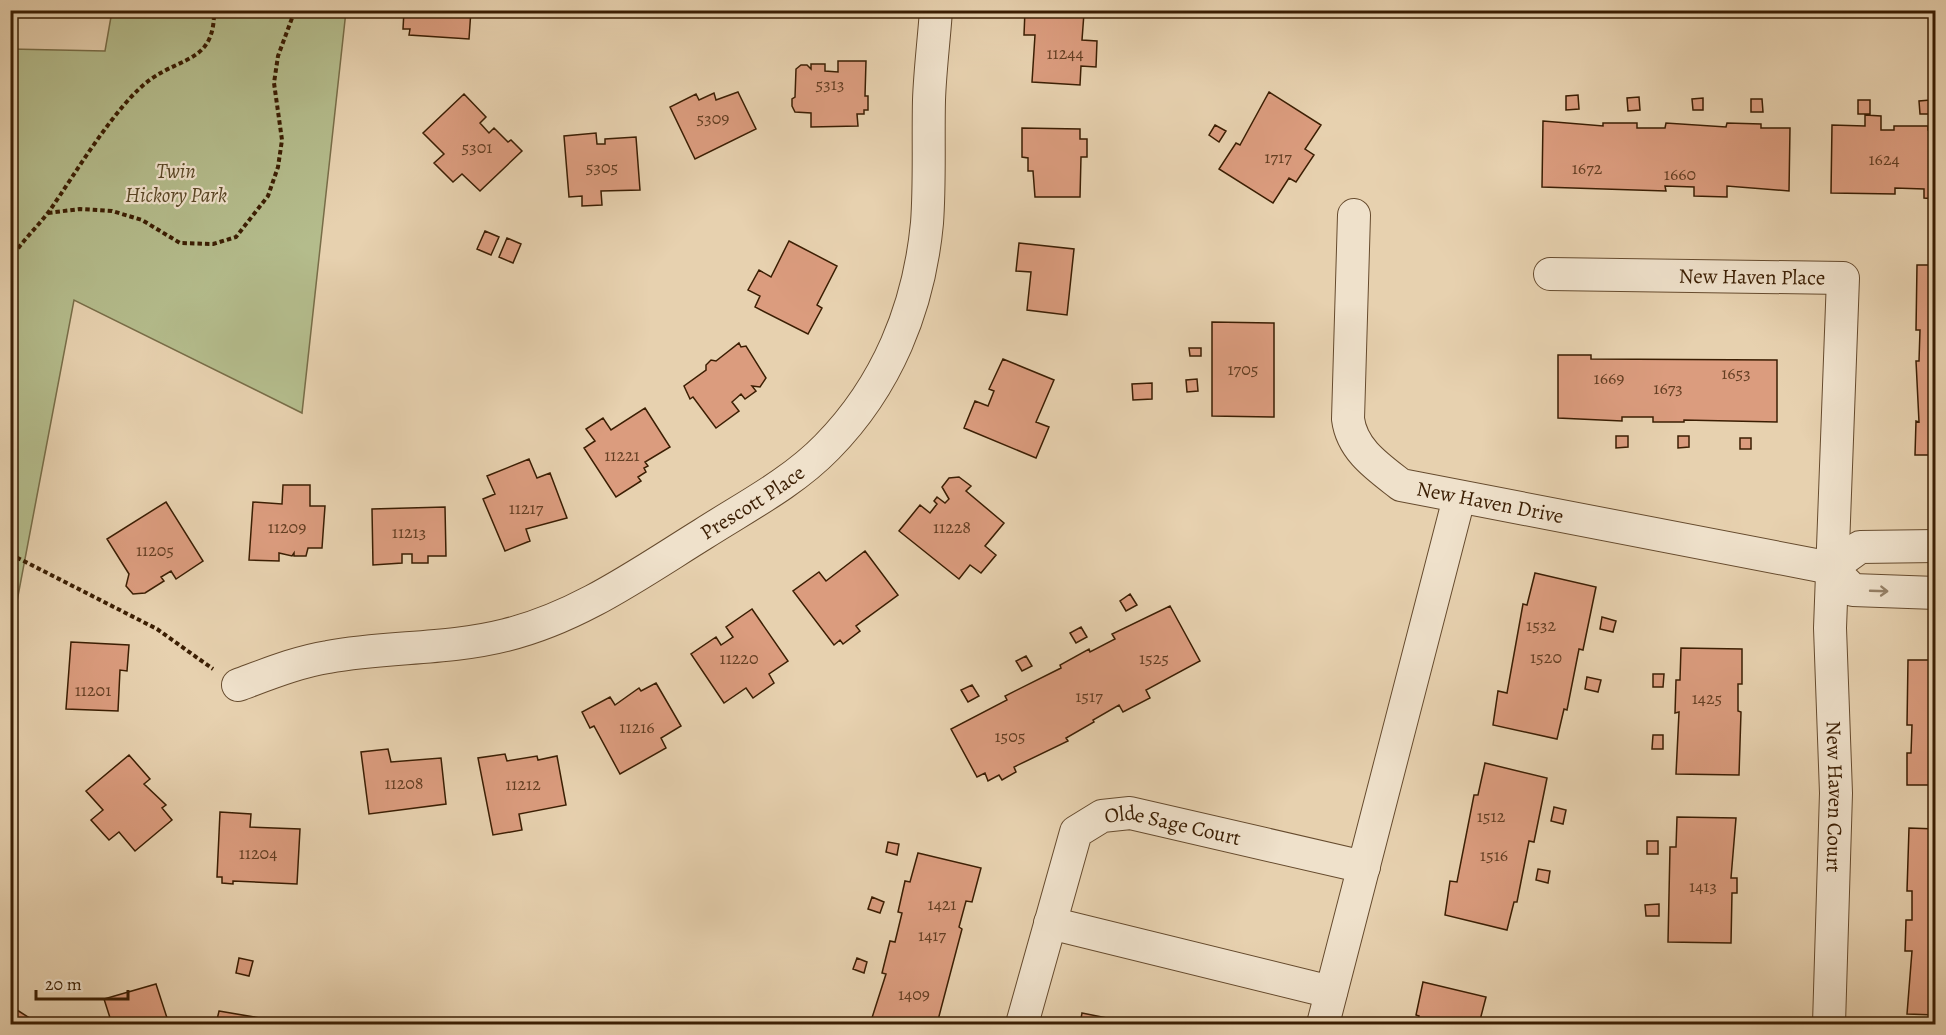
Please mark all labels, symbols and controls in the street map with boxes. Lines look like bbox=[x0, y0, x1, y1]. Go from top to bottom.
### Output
house number: 11244 bbox=[1046, 41, 1084, 65]
house number: 5313 bbox=[816, 72, 844, 96]
house number: 5309 bbox=[696, 106, 730, 130]
house number: 5301 bbox=[462, 135, 492, 159]
house number: 1717 bbox=[1264, 145, 1292, 169]
house number: 1624 bbox=[1868, 147, 1900, 171]
house number: 5305 bbox=[586, 155, 618, 179]
house number: 1672 bbox=[1572, 156, 1603, 180]
park label: Twin Hickory Park bbox=[125, 157, 227, 209]
house number: 1660 bbox=[1664, 162, 1696, 186]
street label: New Haven Place bbox=[1679, 262, 1825, 292]
house number: 1705 bbox=[1227, 357, 1259, 381]
house number: 1653 bbox=[1721, 361, 1751, 385]
house number: 1669 bbox=[1594, 366, 1624, 390]
house number: 1673 bbox=[1653, 376, 1683, 400]
house number: 11221 bbox=[604, 443, 640, 467]
street label: Prescott Place bbox=[695, 459, 810, 546]
street label: New Haven Drive bbox=[1414, 474, 1566, 530]
house number: 11217 bbox=[509, 496, 544, 520]
house number: 11209 bbox=[268, 515, 306, 539]
house number: 11228 bbox=[933, 515, 971, 539]
house number: 11213 bbox=[392, 520, 426, 544]
house number: 11205 bbox=[136, 538, 174, 562]
one-way arrow bbox=[1868, 585, 1888, 597]
house number: 1532 bbox=[1526, 613, 1556, 637]
house number: 1520 bbox=[1530, 645, 1562, 669]
house number: 11220 bbox=[719, 646, 759, 670]
house number: 1525 bbox=[1139, 646, 1169, 670]
house number: 11201 bbox=[75, 678, 111, 702]
house number: 1517 bbox=[1075, 684, 1103, 708]
house number: 1425 bbox=[1692, 686, 1722, 710]
house number: 11216 bbox=[619, 715, 655, 739]
street label: New Haven Court bbox=[1819, 720, 1850, 873]
house number: 1505 bbox=[994, 724, 1026, 748]
house number: 11208 bbox=[384, 771, 424, 795]
house number: 11212 bbox=[505, 772, 541, 796]
street label: Olde Sage Court bbox=[1103, 798, 1244, 852]
house number: 1512 bbox=[1477, 804, 1506, 828]
house number: 11204 bbox=[239, 841, 277, 865]
house number: 1516 bbox=[1480, 843, 1508, 867]
house number: 1413 bbox=[1689, 874, 1717, 898]
house number: 1421 bbox=[927, 892, 957, 916]
house number: 1417 bbox=[918, 923, 946, 947]
scale bar bbox=[36, 963, 128, 1001]
text: 20 m bbox=[45, 972, 82, 996]
house number: 1409 bbox=[898, 982, 930, 1006]

